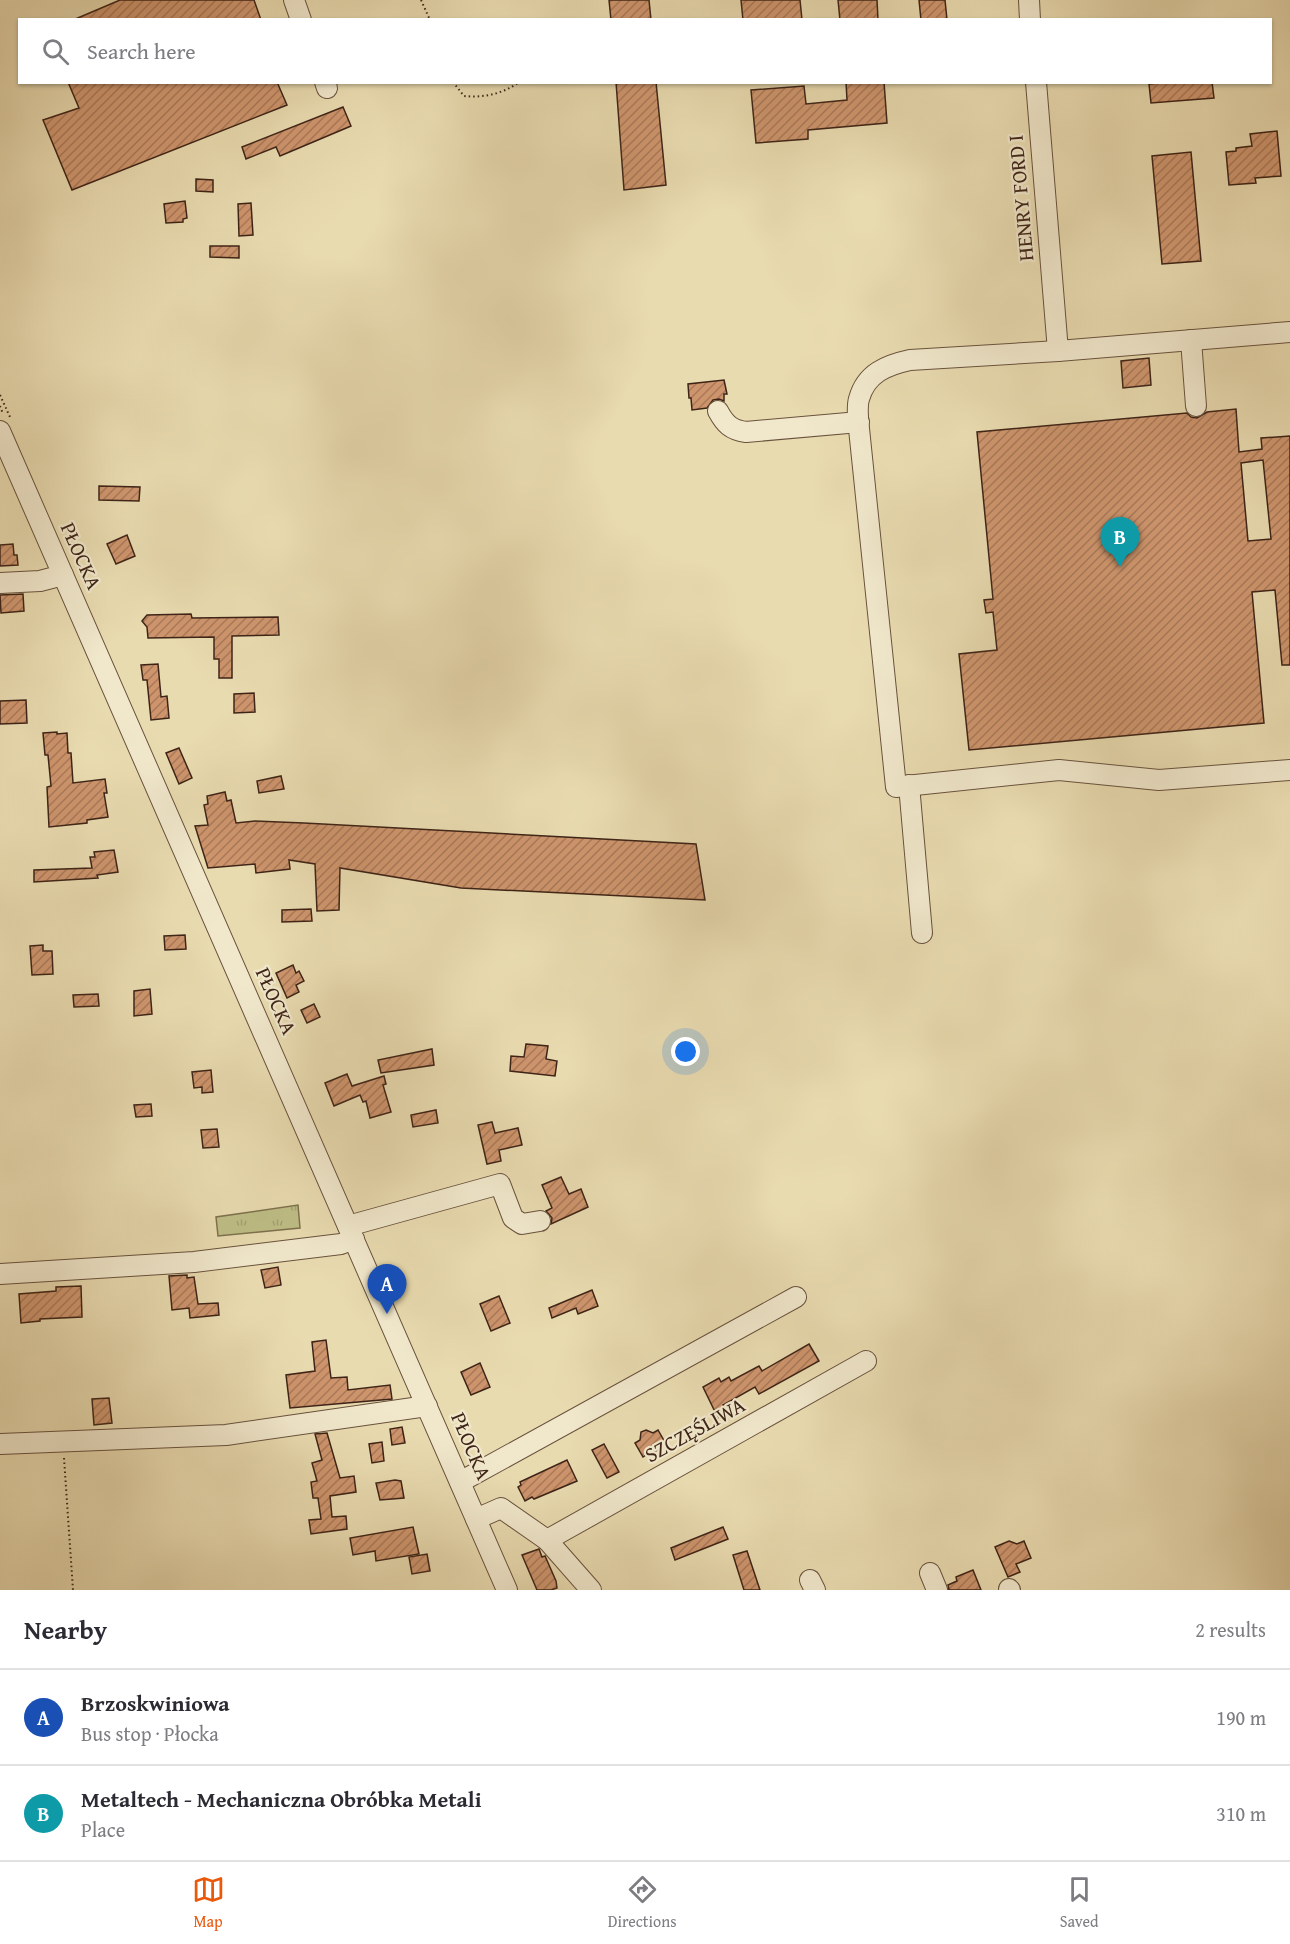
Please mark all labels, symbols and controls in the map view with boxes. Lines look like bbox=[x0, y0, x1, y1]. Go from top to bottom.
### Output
search box bbox=[18, 18, 1272, 84]
icon: search bbox=[39, 35, 72, 68]
text: Search here bbox=[87, 35, 196, 67]
street label: HENRY FORD I bbox=[1000, 134, 1041, 262]
street label: PŁOCKA bbox=[53, 517, 110, 595]
pin: B bbox=[1100, 518, 1140, 567]
street label: PŁOCKA bbox=[248, 962, 305, 1040]
your location bbox=[671, 1037, 700, 1066]
pin: A bbox=[368, 1264, 406, 1314]
street label: SZCZĘŚLIWA bbox=[639, 1389, 751, 1470]
street label: PŁOCKA bbox=[443, 1407, 500, 1485]
text: Nearby bbox=[24, 1610, 107, 1649]
text: 2 results bbox=[1195, 1615, 1266, 1644]
text: Brzoskwiniowa bbox=[81, 1687, 230, 1719]
text: A bbox=[37, 1703, 50, 1732]
text: 190 m bbox=[1216, 1703, 1266, 1732]
text: Bus stop · Płocka bbox=[81, 1719, 219, 1748]
text: Metaltech - Mechaniczna Obróbka Metali bbox=[81, 1783, 481, 1815]
text: B bbox=[37, 1799, 50, 1828]
text: 310 m bbox=[1216, 1799, 1266, 1828]
text: Place bbox=[81, 1815, 125, 1844]
tab: Map bbox=[192, 1873, 225, 1933]
tab: Directions bbox=[608, 1873, 677, 1933]
tab: Saved bbox=[1060, 1873, 1098, 1933]

